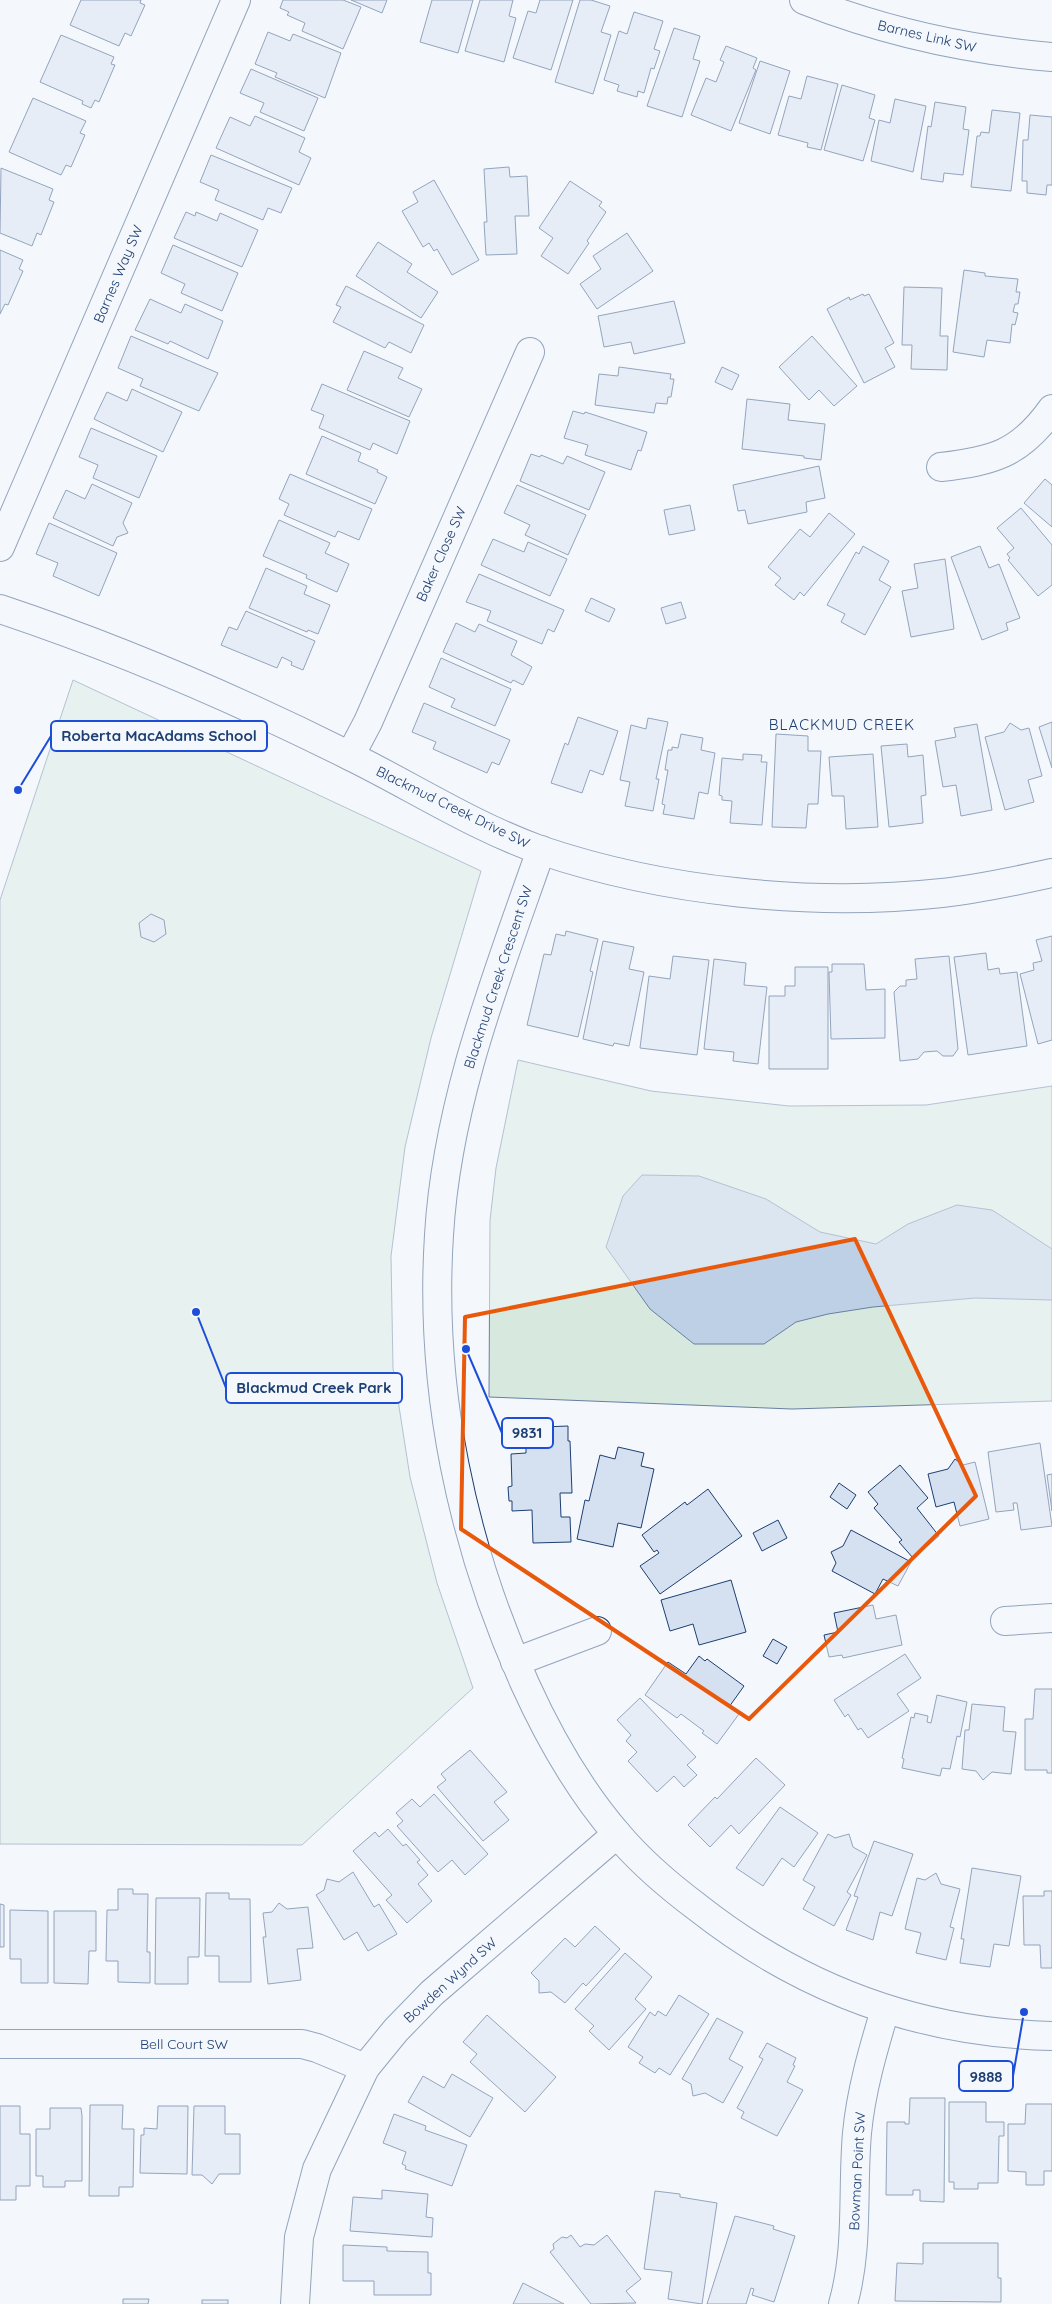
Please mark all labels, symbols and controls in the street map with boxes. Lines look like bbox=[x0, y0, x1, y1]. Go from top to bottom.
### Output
street label: Barnes Link SW bbox=[876, 16, 979, 56]
street label: Barnes Way SW bbox=[89, 222, 147, 326]
street label: Baker Close SW bbox=[412, 503, 470, 604]
district label: BLACKMUD CREEK bbox=[769, 715, 915, 734]
callout: Roberta MacAdams School bbox=[51, 721, 267, 751]
text: Roberta MacAdams School bbox=[61, 726, 257, 745]
street label: Blackmud Creek Drive SW bbox=[373, 762, 533, 852]
street label: Blackmud Creek Crescent SW bbox=[460, 883, 536, 1071]
callout: Blackmud Creek Park bbox=[226, 1373, 402, 1403]
text: Blackmud Creek Park bbox=[236, 1378, 392, 1397]
callout: 9831 bbox=[502, 1418, 553, 1448]
text: 9831 bbox=[512, 1423, 542, 1442]
street label: Bowden Wynd SW bbox=[400, 1933, 501, 2027]
street label: Bell Court SW bbox=[140, 2035, 229, 2053]
callout: 9888 bbox=[959, 2061, 1013, 2091]
text: 9888 bbox=[969, 2067, 1003, 2086]
street label: Bowman Point SW bbox=[845, 2111, 869, 2231]

